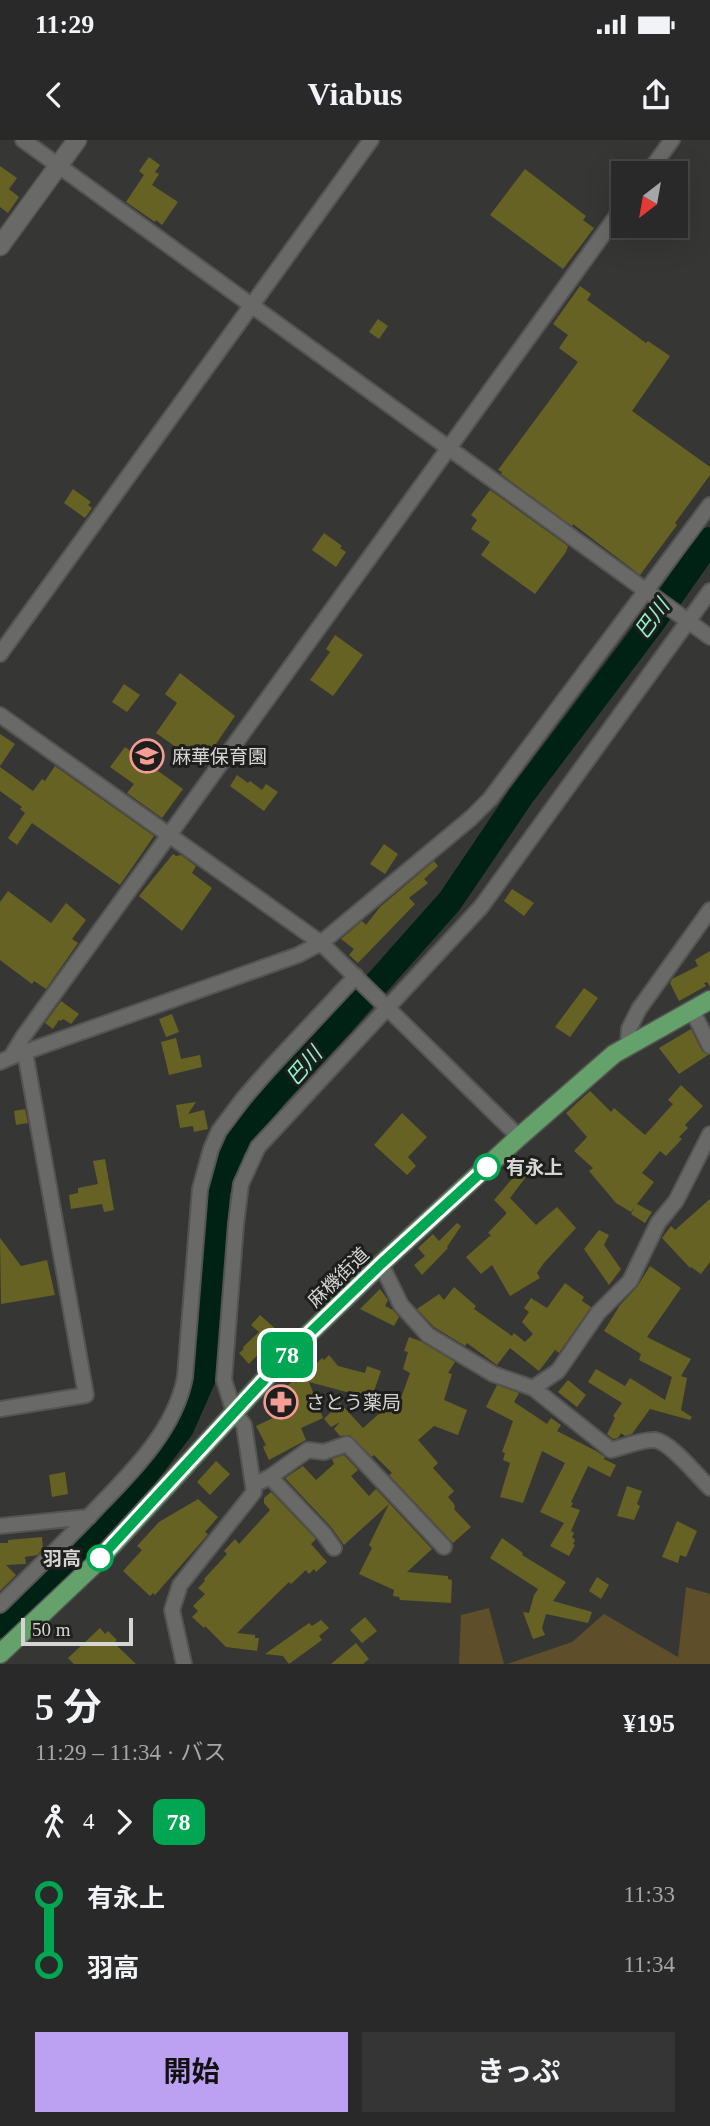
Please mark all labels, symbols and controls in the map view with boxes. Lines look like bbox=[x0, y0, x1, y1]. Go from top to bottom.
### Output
text: 11:29 bbox=[35, 10, 94, 39]
icon: back bbox=[35, 76, 73, 114]
text: Viabus bbox=[308, 76, 402, 112]
icon: share bbox=[637, 76, 675, 114]
north arrow bbox=[611, 161, 688, 238]
map controls bbox=[611, 161, 688, 238]
water label: 巴川 bbox=[630, 593, 675, 643]
school or university icon: 麻華保育園 bbox=[128, 737, 166, 775]
place label: 麻華保育園 bbox=[172, 746, 267, 767]
water label: 巴川 bbox=[281, 1041, 328, 1090]
marker: 有永上 bbox=[474, 1154, 500, 1180]
place label: 有永上 bbox=[506, 1157, 563, 1178]
street label: 麻機街道 bbox=[304, 1243, 373, 1311]
line badge: 78 bbox=[256, 1332, 318, 1378]
text: 78 bbox=[275, 1342, 299, 1368]
pharmacy icon: さとう薬局 bbox=[262, 1383, 300, 1421]
place label: さとう薬局 bbox=[306, 1392, 401, 1413]
marker: 羽高 bbox=[87, 1545, 113, 1571]
place label: 羽高 bbox=[43, 1548, 81, 1569]
scale bar bbox=[21, 1615, 133, 1647]
text: 50 m bbox=[32, 1619, 71, 1640]
text: 5 分 bbox=[35, 1686, 102, 1728]
text: ¥195 bbox=[623, 1709, 675, 1738]
text: 11:29 – 11:34 · バス bbox=[35, 1740, 226, 1765]
icon: walk bbox=[35, 1803, 73, 1841]
icon: forward bbox=[105, 1803, 143, 1841]
text: 4 bbox=[83, 1809, 95, 1834]
text: 78 bbox=[167, 1809, 191, 1835]
text: 11:33 bbox=[623, 1882, 675, 1907]
text: 有永上 bbox=[87, 1884, 165, 1913]
text: 11:34 bbox=[623, 1952, 675, 1977]
text: 羽高 bbox=[87, 1954, 139, 1983]
button: 開始 bbox=[35, 2032, 348, 2112]
button: きっぷ bbox=[362, 2032, 675, 2112]

